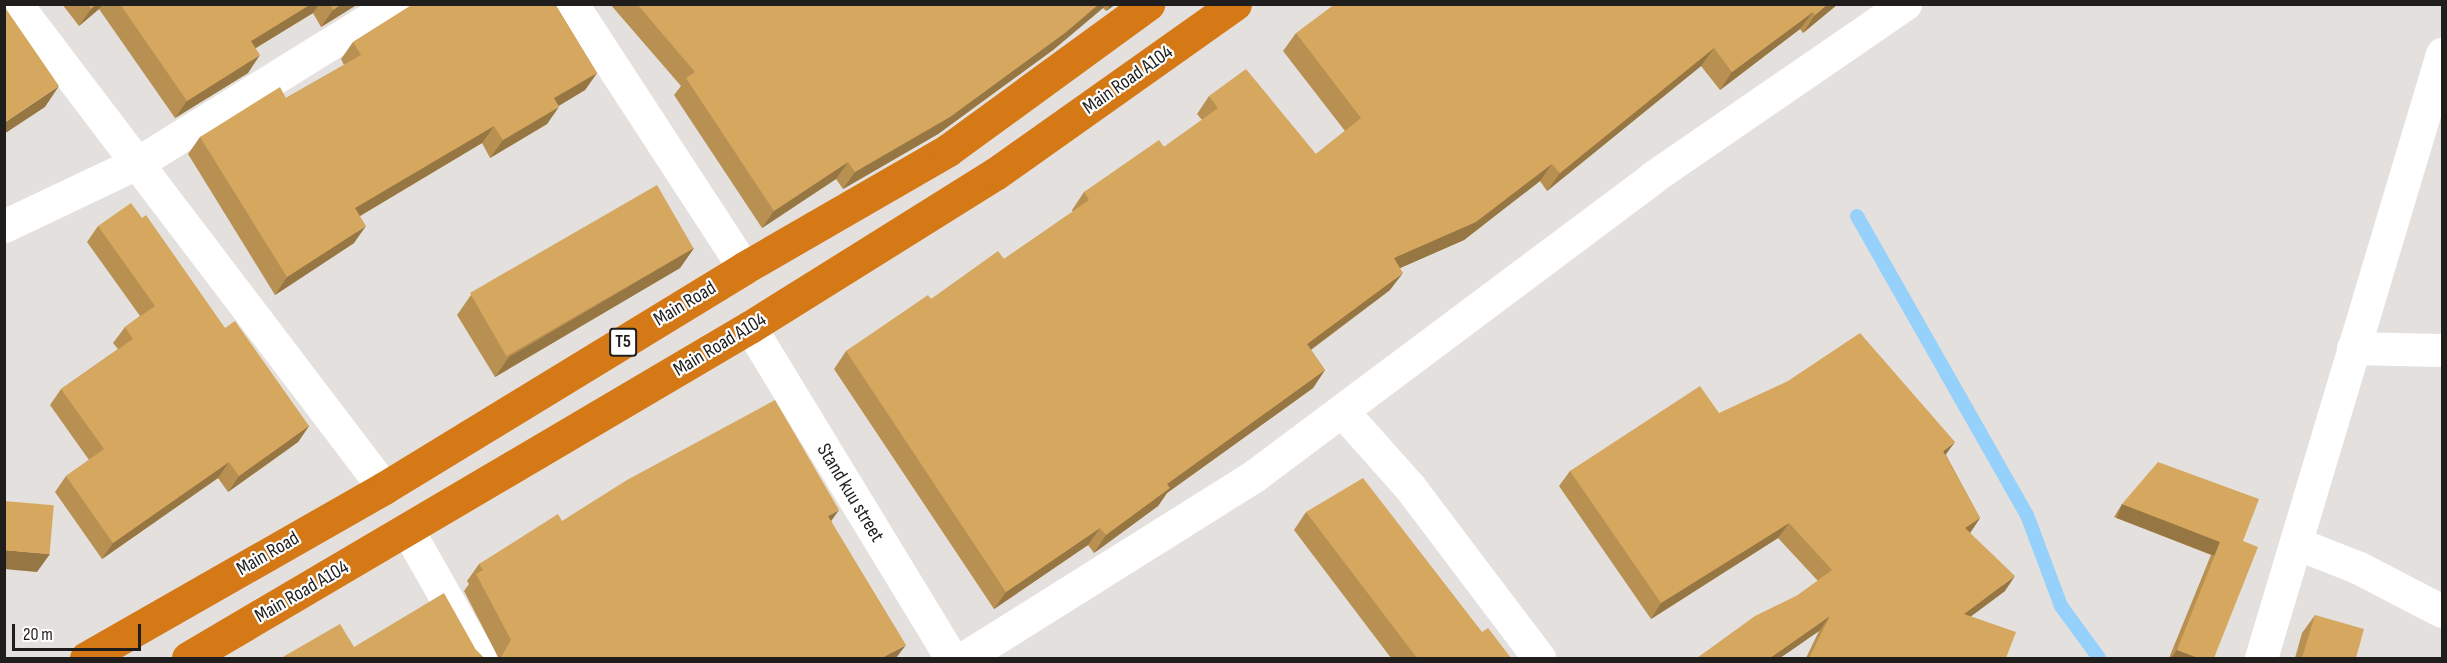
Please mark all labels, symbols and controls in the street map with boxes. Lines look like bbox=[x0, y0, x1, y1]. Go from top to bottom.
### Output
street label: Main Road A104 bbox=[1078, 40, 1178, 120]
street label: Main Road bbox=[650, 276, 720, 332]
street label: Main Road A104 bbox=[669, 308, 771, 382]
road number: T5 bbox=[608, 327, 638, 357]
street label: Stand kuu street bbox=[811, 439, 889, 547]
street label: Main Road bbox=[232, 527, 304, 581]
street label: Main Road A104 bbox=[251, 556, 353, 628]
scale bar bbox=[15, 612, 144, 650]
text: 20 m bbox=[23, 624, 53, 645]

